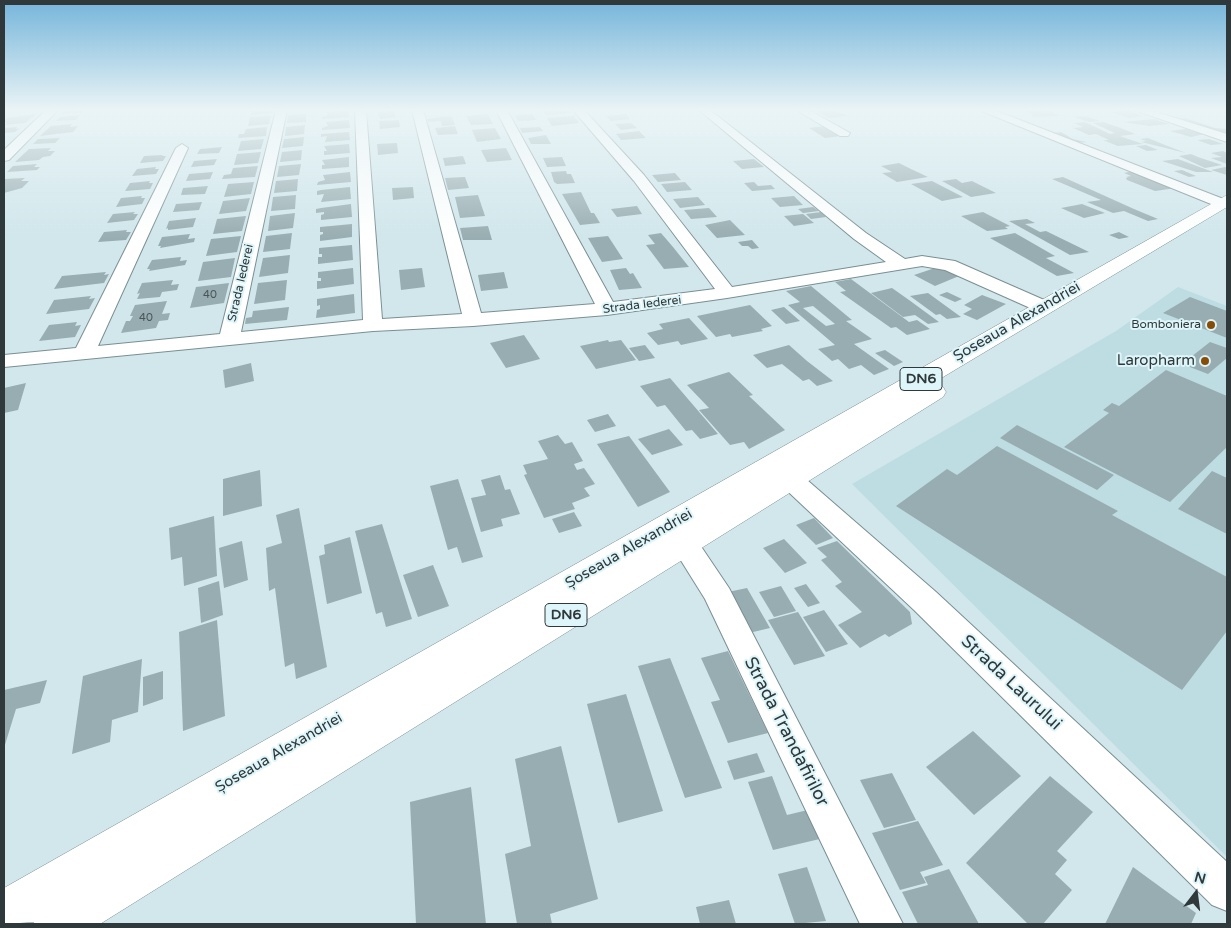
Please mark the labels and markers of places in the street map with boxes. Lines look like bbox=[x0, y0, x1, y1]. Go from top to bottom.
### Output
place label: Bomboniera bbox=[1131, 318, 1201, 332]
marker: Bomboniera bbox=[1205, 319, 1217, 331]
place label: Laropharm bbox=[1117, 352, 1195, 370]
marker: Laropharm bbox=[1199, 355, 1211, 367]

